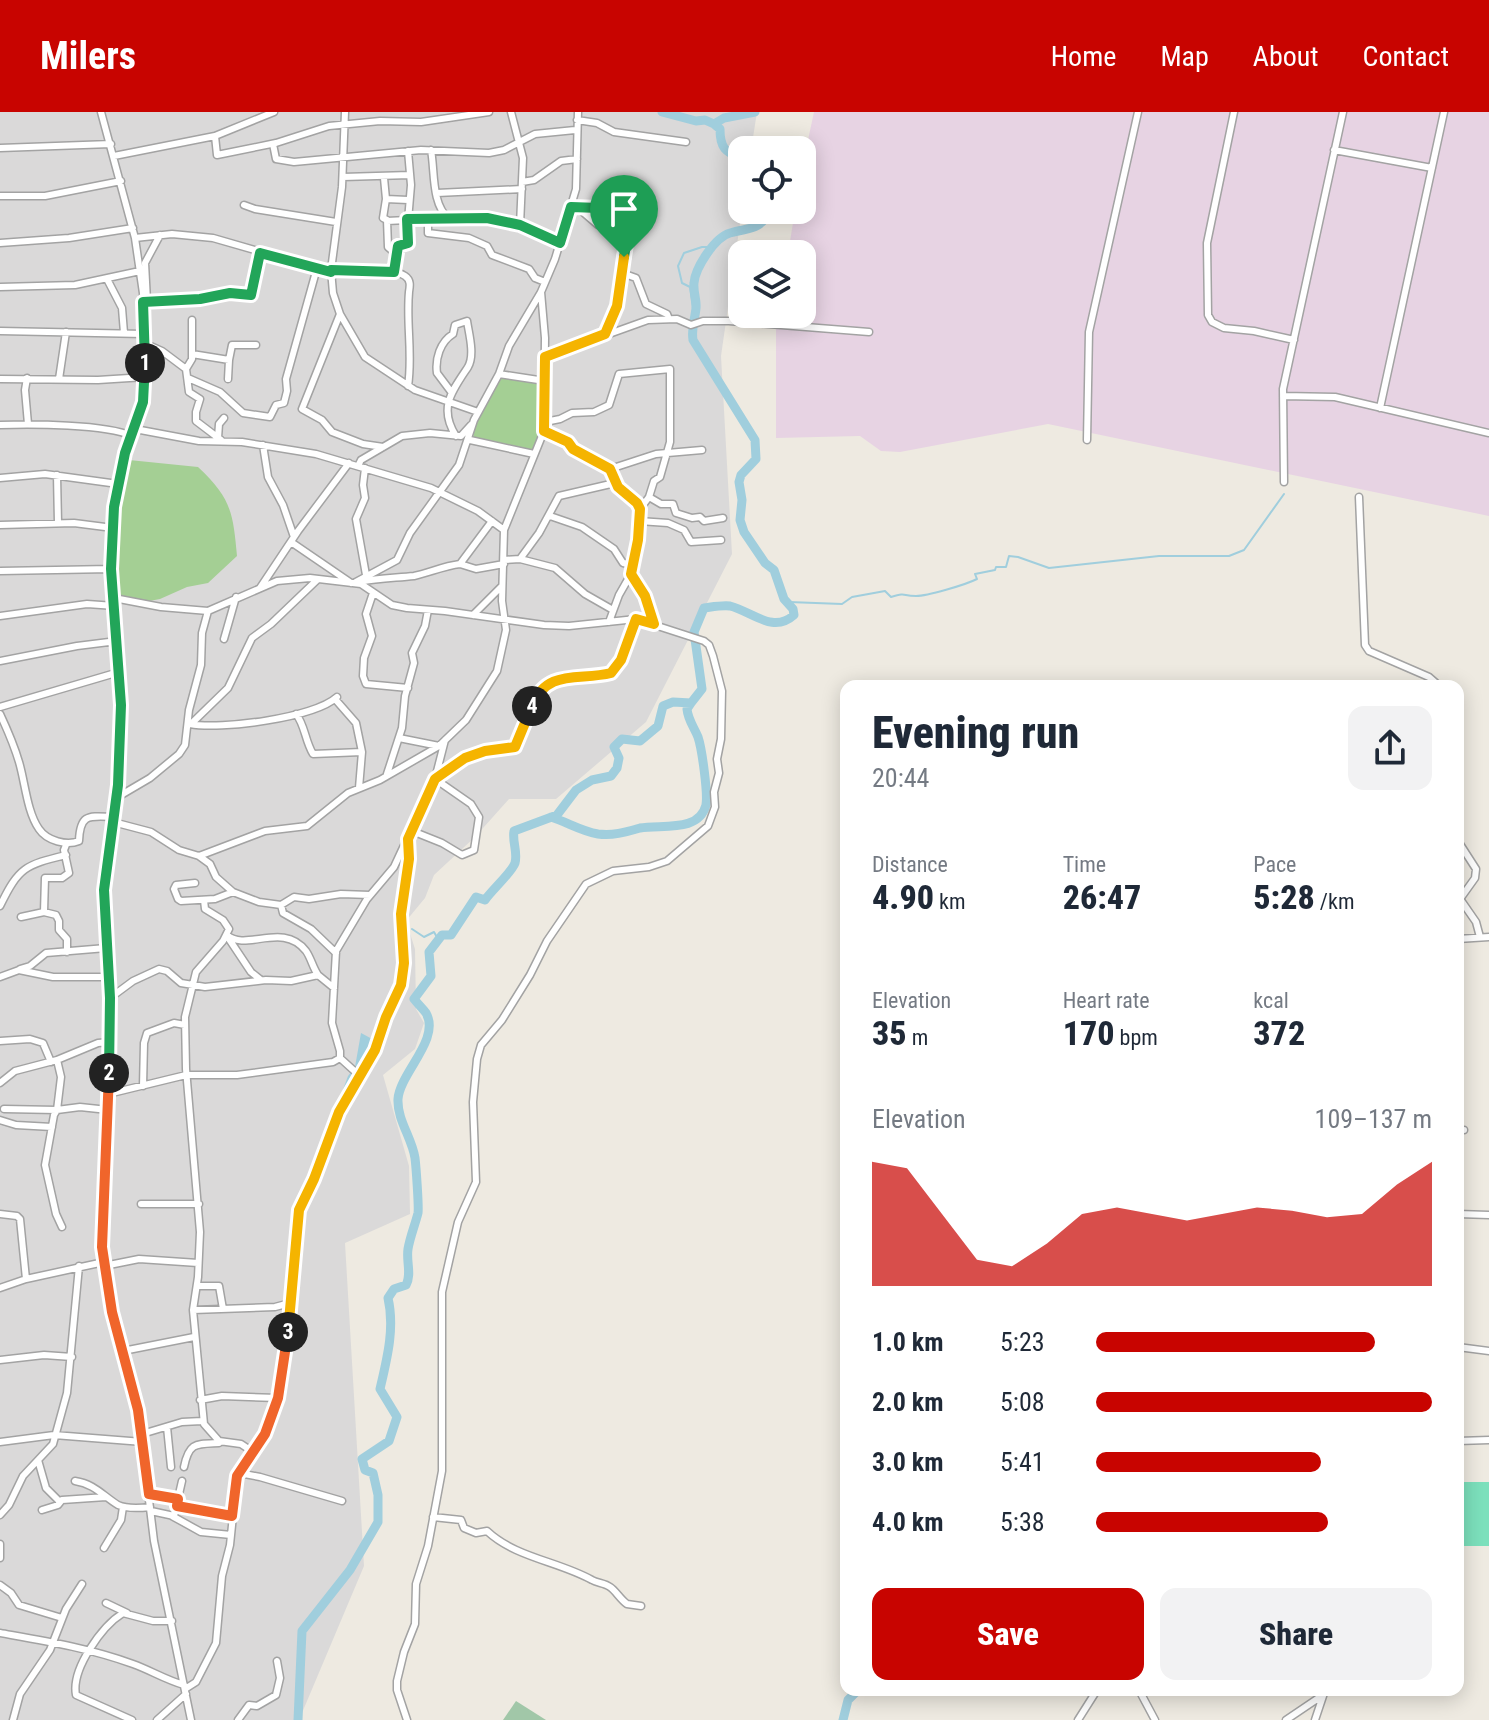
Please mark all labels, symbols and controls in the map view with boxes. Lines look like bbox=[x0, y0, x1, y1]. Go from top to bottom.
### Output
text: Milers bbox=[40, 34, 136, 78]
text: Home bbox=[1051, 40, 1116, 73]
text: Map bbox=[1160, 40, 1209, 73]
text: About bbox=[1253, 40, 1319, 73]
text: Contact bbox=[1363, 40, 1449, 73]
map controls bbox=[728, 136, 816, 328]
button: locate bbox=[728, 136, 816, 224]
pin bbox=[590, 175, 658, 257]
icon: arrive bbox=[602, 187, 646, 231]
button: layers bbox=[728, 240, 816, 328]
pin: 1 bbox=[125, 343, 165, 383]
text: 1 bbox=[139, 350, 151, 375]
pin: 4 bbox=[512, 686, 552, 726]
text: 4 bbox=[526, 693, 538, 718]
button: share bbox=[1348, 706, 1432, 790]
text: Evening run bbox=[872, 707, 1079, 759]
text: 20:44 bbox=[872, 763, 929, 793]
text: Distance bbox=[872, 852, 948, 877]
text: Time bbox=[1063, 852, 1106, 877]
text: Pace bbox=[1253, 852, 1296, 877]
text: 4.90 bbox=[872, 877, 934, 917]
text: 26:47 bbox=[1063, 877, 1141, 917]
text: 5:28 bbox=[1253, 877, 1315, 917]
text: km bbox=[934, 889, 965, 914]
text: /km bbox=[1315, 889, 1354, 914]
text: Elevation bbox=[872, 988, 951, 1013]
text: Heart rate bbox=[1063, 988, 1150, 1013]
text: kcal bbox=[1253, 988, 1289, 1013]
text: 35 bbox=[872, 1013, 907, 1053]
text: 170 bbox=[1063, 1013, 1115, 1053]
text: 372 bbox=[1253, 1013, 1305, 1053]
text: m bbox=[907, 1025, 928, 1050]
text: bpm bbox=[1115, 1025, 1158, 1050]
pin: 2 bbox=[89, 1053, 129, 1093]
text: 2 bbox=[103, 1060, 115, 1085]
text: Elevation bbox=[872, 1104, 966, 1134]
text: 109–137 m bbox=[1315, 1104, 1432, 1134]
pin: 3 bbox=[268, 1312, 308, 1352]
text: 3 bbox=[282, 1319, 294, 1344]
text: 1.0 km bbox=[872, 1327, 944, 1357]
text: 5:23 bbox=[1000, 1327, 1045, 1357]
text: 2.0 km bbox=[872, 1387, 944, 1417]
text: 5:08 bbox=[1000, 1387, 1045, 1417]
text: 3.0 km bbox=[872, 1447, 944, 1477]
text: 5:41 bbox=[1000, 1447, 1045, 1477]
text: 4.0 km bbox=[872, 1507, 944, 1537]
text: 5:38 bbox=[1000, 1507, 1045, 1537]
button: Save bbox=[872, 1588, 1144, 1680]
button: Share bbox=[1160, 1588, 1432, 1680]

